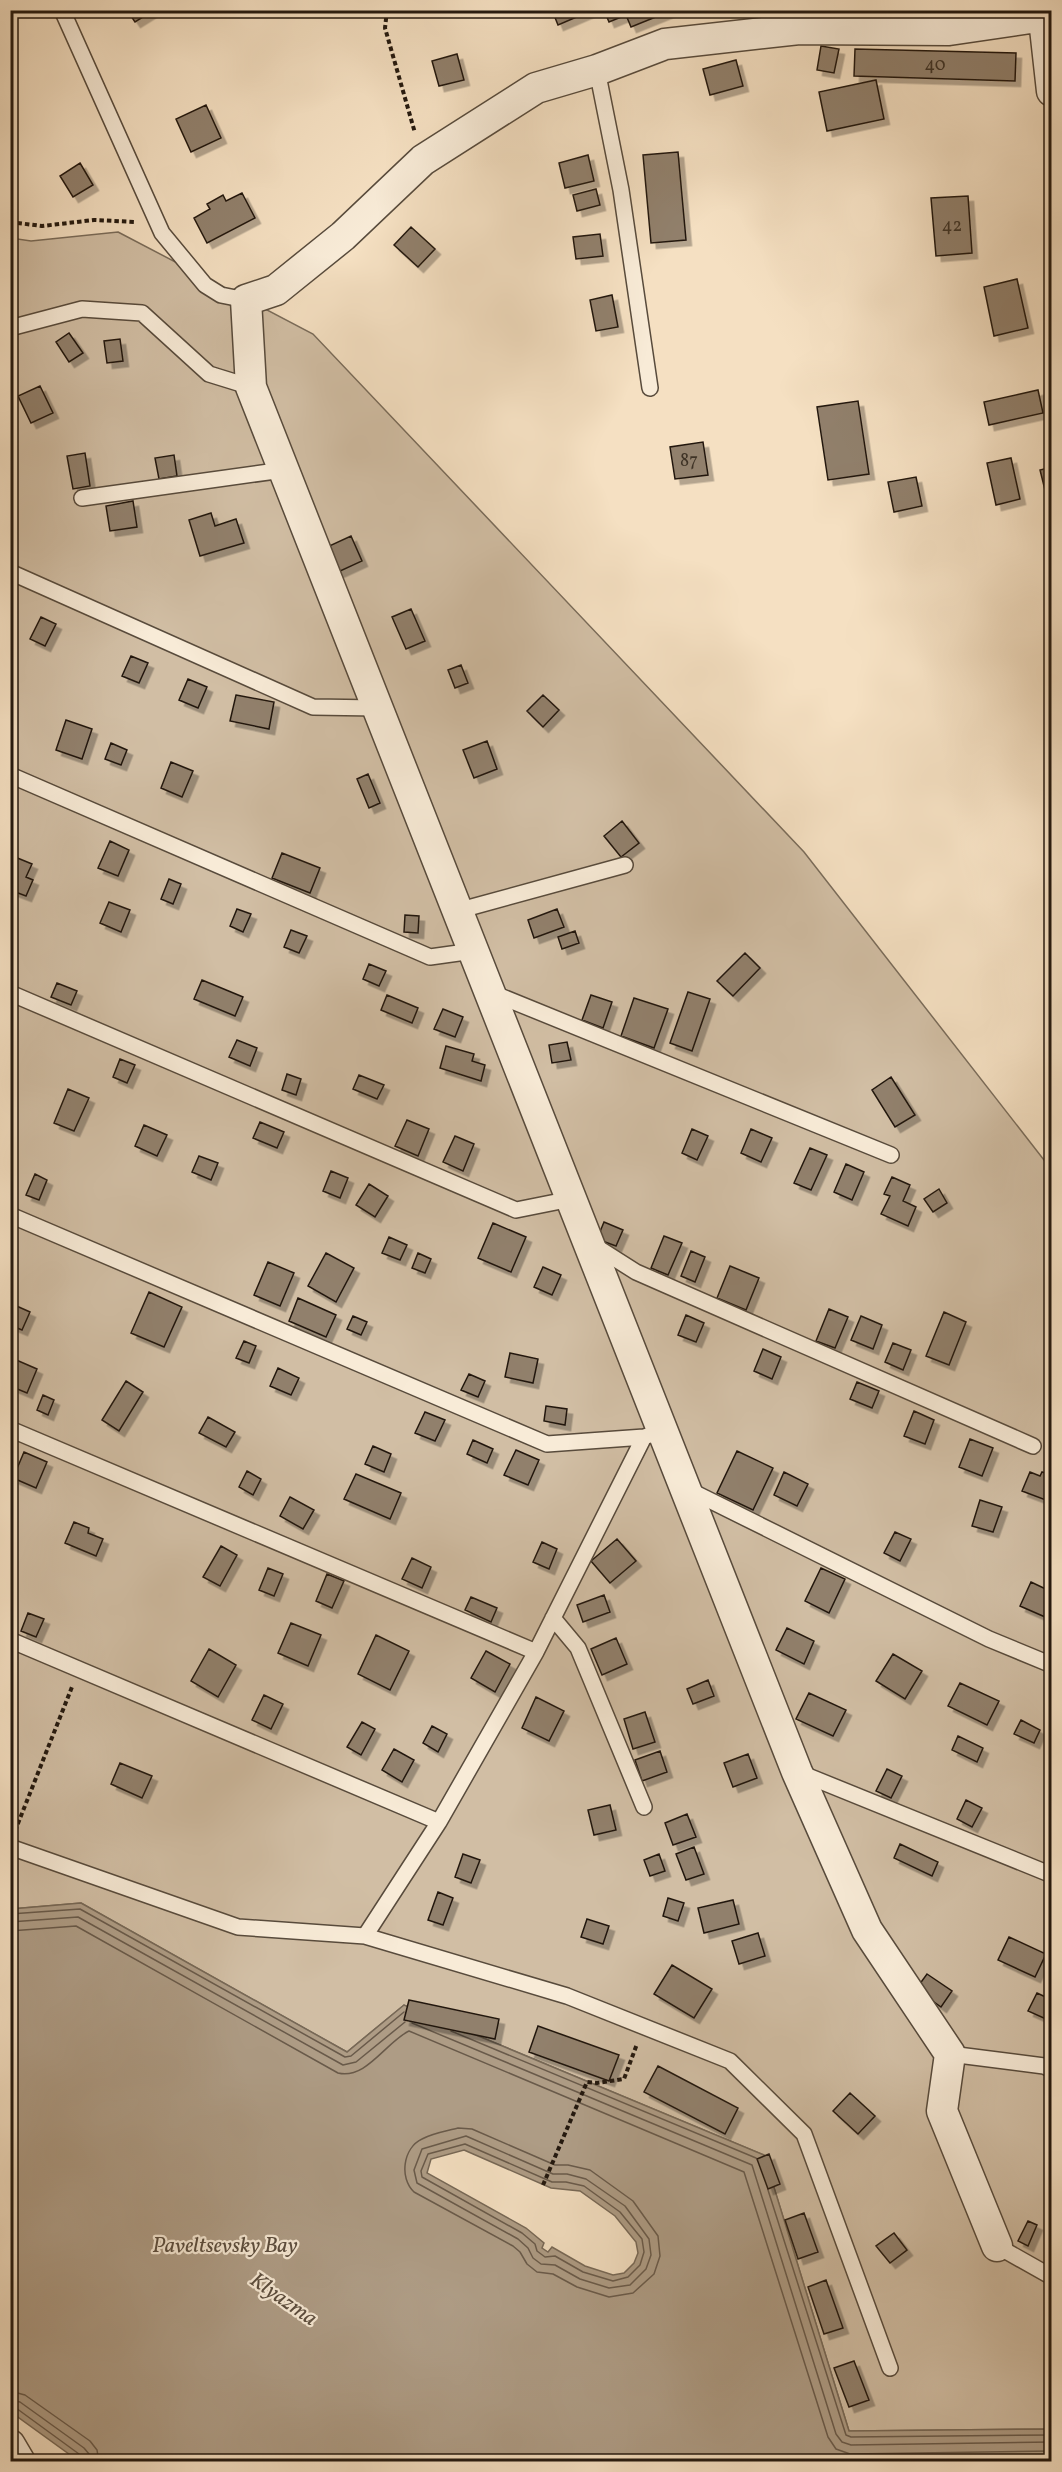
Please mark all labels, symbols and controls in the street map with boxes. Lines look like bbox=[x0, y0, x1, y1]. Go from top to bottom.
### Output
house number: 40 bbox=[924, 53, 946, 78]
house number: 42 bbox=[942, 214, 962, 239]
house number: 87 bbox=[680, 449, 698, 474]
water label: Paveltsevsky Bay bbox=[152, 2231, 298, 2262]
water label: Klyazma bbox=[243, 2266, 323, 2334]

